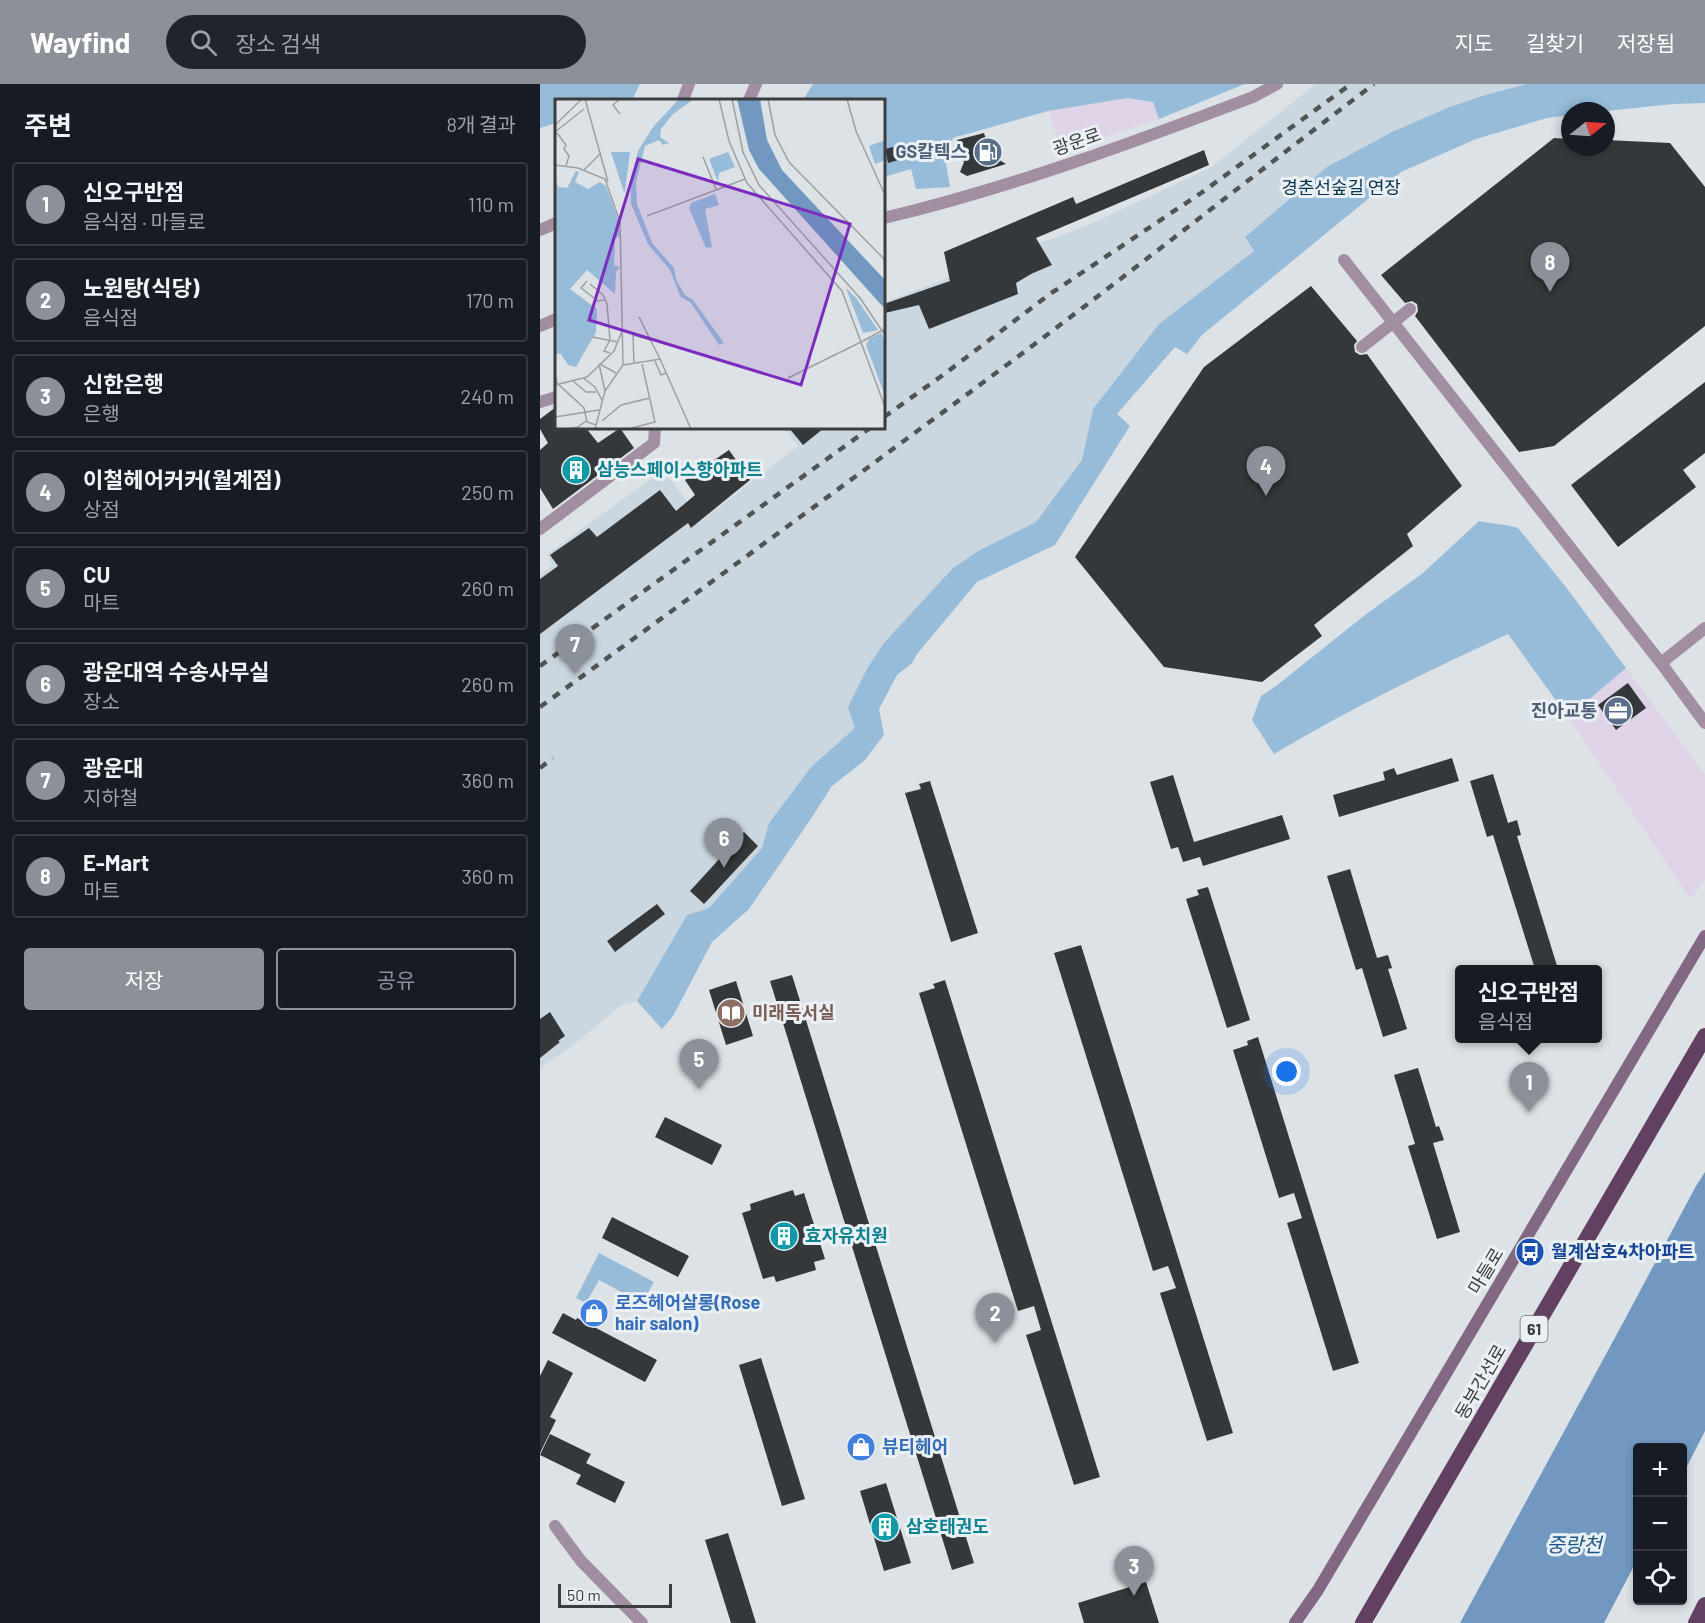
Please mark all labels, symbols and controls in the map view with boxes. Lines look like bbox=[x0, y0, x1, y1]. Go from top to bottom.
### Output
search box bbox=[166, 15, 586, 69]
text: Wayfind bbox=[30, 25, 130, 59]
icon: search bbox=[187, 26, 220, 59]
text: 장소 검색 bbox=[235, 30, 321, 56]
text: 지도 bbox=[1454, 30, 1493, 55]
text: 길찾기 bbox=[1526, 30, 1584, 55]
text: 저장됨 bbox=[1617, 30, 1675, 55]
inset map bbox=[555, 99, 885, 429]
north arrow bbox=[1561, 102, 1615, 156]
text: 주변 bbox=[24, 109, 72, 140]
text: 8개 결과 bbox=[446, 112, 516, 136]
street label: 광운로 bbox=[1050, 123, 1104, 160]
fuel station icon: GS칼텍스 bbox=[972, 136, 1004, 168]
place label: GS칼텍스 bbox=[896, 140, 967, 162]
park label: 경춘선숲길 연장 bbox=[1281, 176, 1401, 198]
text: 신오구반점 bbox=[83, 178, 184, 204]
text: 1 bbox=[42, 192, 49, 216]
text: 110 m bbox=[468, 192, 514, 216]
text: 음식점 · 마들로 bbox=[83, 209, 206, 233]
pin: 8 bbox=[1530, 242, 1570, 292]
text: 노원탕(식당) bbox=[83, 274, 199, 300]
text: 2 bbox=[40, 288, 51, 312]
text: 170 m bbox=[466, 288, 514, 312]
text: 음식점 bbox=[83, 305, 138, 329]
text: 신한은행 bbox=[83, 370, 164, 396]
text: 3 bbox=[40, 384, 51, 408]
text: 240 m bbox=[460, 384, 514, 408]
text: 은행 bbox=[83, 401, 120, 425]
pin: 4 bbox=[1246, 446, 1286, 496]
building icon: 삼능스페이스향아파트 bbox=[560, 454, 592, 486]
place label: 삼능스페이스향아파트 bbox=[597, 458, 763, 480]
text: 이철헤어커커(월계점) bbox=[83, 466, 280, 492]
text: 4 bbox=[39, 480, 52, 504]
text: 250 m bbox=[461, 480, 514, 504]
text: 상점 bbox=[83, 497, 120, 521]
text: CU bbox=[83, 561, 110, 587]
text: 5 bbox=[40, 576, 51, 600]
text: 260 m bbox=[461, 576, 514, 600]
text: 마트 bbox=[83, 590, 120, 614]
pin: 7 bbox=[555, 624, 594, 674]
text: 광운대역 수송사무실 bbox=[83, 658, 270, 684]
text: 6 bbox=[40, 672, 51, 696]
text: 260 m bbox=[461, 672, 514, 696]
text: 장소 bbox=[83, 689, 120, 713]
office icon: 진아교통 bbox=[1602, 695, 1634, 727]
place label: 진아교통 bbox=[1531, 699, 1597, 721]
text: 광운대 bbox=[83, 754, 144, 780]
text: 7 bbox=[41, 768, 50, 792]
text: 360 m bbox=[462, 768, 514, 792]
text: 지하철 bbox=[83, 785, 138, 809]
pin: 6 bbox=[704, 818, 744, 868]
text: E-Mart bbox=[83, 849, 149, 875]
text: 8 bbox=[40, 864, 51, 888]
text: 360 m bbox=[462, 864, 514, 888]
text: 마트 bbox=[83, 878, 120, 902]
button: 저장 bbox=[24, 948, 264, 1010]
button: 공유 bbox=[276, 948, 516, 1010]
popup bbox=[1455, 965, 1602, 1043]
text: 신오구반점 bbox=[1478, 978, 1579, 1004]
library icon: 미래독서실 bbox=[715, 997, 747, 1029]
place label: 미래독서실 bbox=[752, 1001, 835, 1023]
text: 음식점 bbox=[1478, 1009, 1533, 1033]
pin: 5 bbox=[680, 1040, 718, 1089]
your location bbox=[1272, 1057, 1301, 1086]
pin: 1 bbox=[1510, 1062, 1548, 1112]
building icon: 효자유치원 bbox=[768, 1220, 800, 1252]
place label: 효자유치원 bbox=[805, 1224, 888, 1246]
bus stop icon: 월계삼호4차아파트 bbox=[1514, 1236, 1546, 1268]
place label: 월계삼호4차아파트 bbox=[1551, 1240, 1694, 1262]
street label: 마들로 bbox=[1463, 1244, 1507, 1297]
place label: 로즈헤어살롱(Rose hair salon) bbox=[615, 1291, 761, 1334]
pin: 2 bbox=[976, 1294, 1014, 1343]
shop icon: 로즈헤어살롱(Rose hair salon) bbox=[578, 1297, 610, 1329]
road number: 61 bbox=[1520, 1316, 1548, 1342]
street label: 동부간선로 bbox=[1450, 1340, 1510, 1423]
shop icon: 뷰티헤어 bbox=[845, 1431, 877, 1463]
place label: 뷰티헤어 bbox=[882, 1435, 948, 1457]
map controls bbox=[1633, 1443, 1687, 1605]
button: + bbox=[1633, 1443, 1687, 1497]
button: − bbox=[1633, 1497, 1687, 1551]
building icon: 삼호태권도 bbox=[869, 1511, 901, 1543]
place label: 삼호태권도 bbox=[906, 1515, 989, 1537]
water label: 중랑천 bbox=[1546, 1532, 1604, 1556]
pin: 3 bbox=[1114, 1546, 1154, 1596]
button: locate bbox=[1633, 1551, 1687, 1605]
scale bar bbox=[558, 1581, 672, 1608]
text: 50 m bbox=[567, 1585, 601, 1604]

